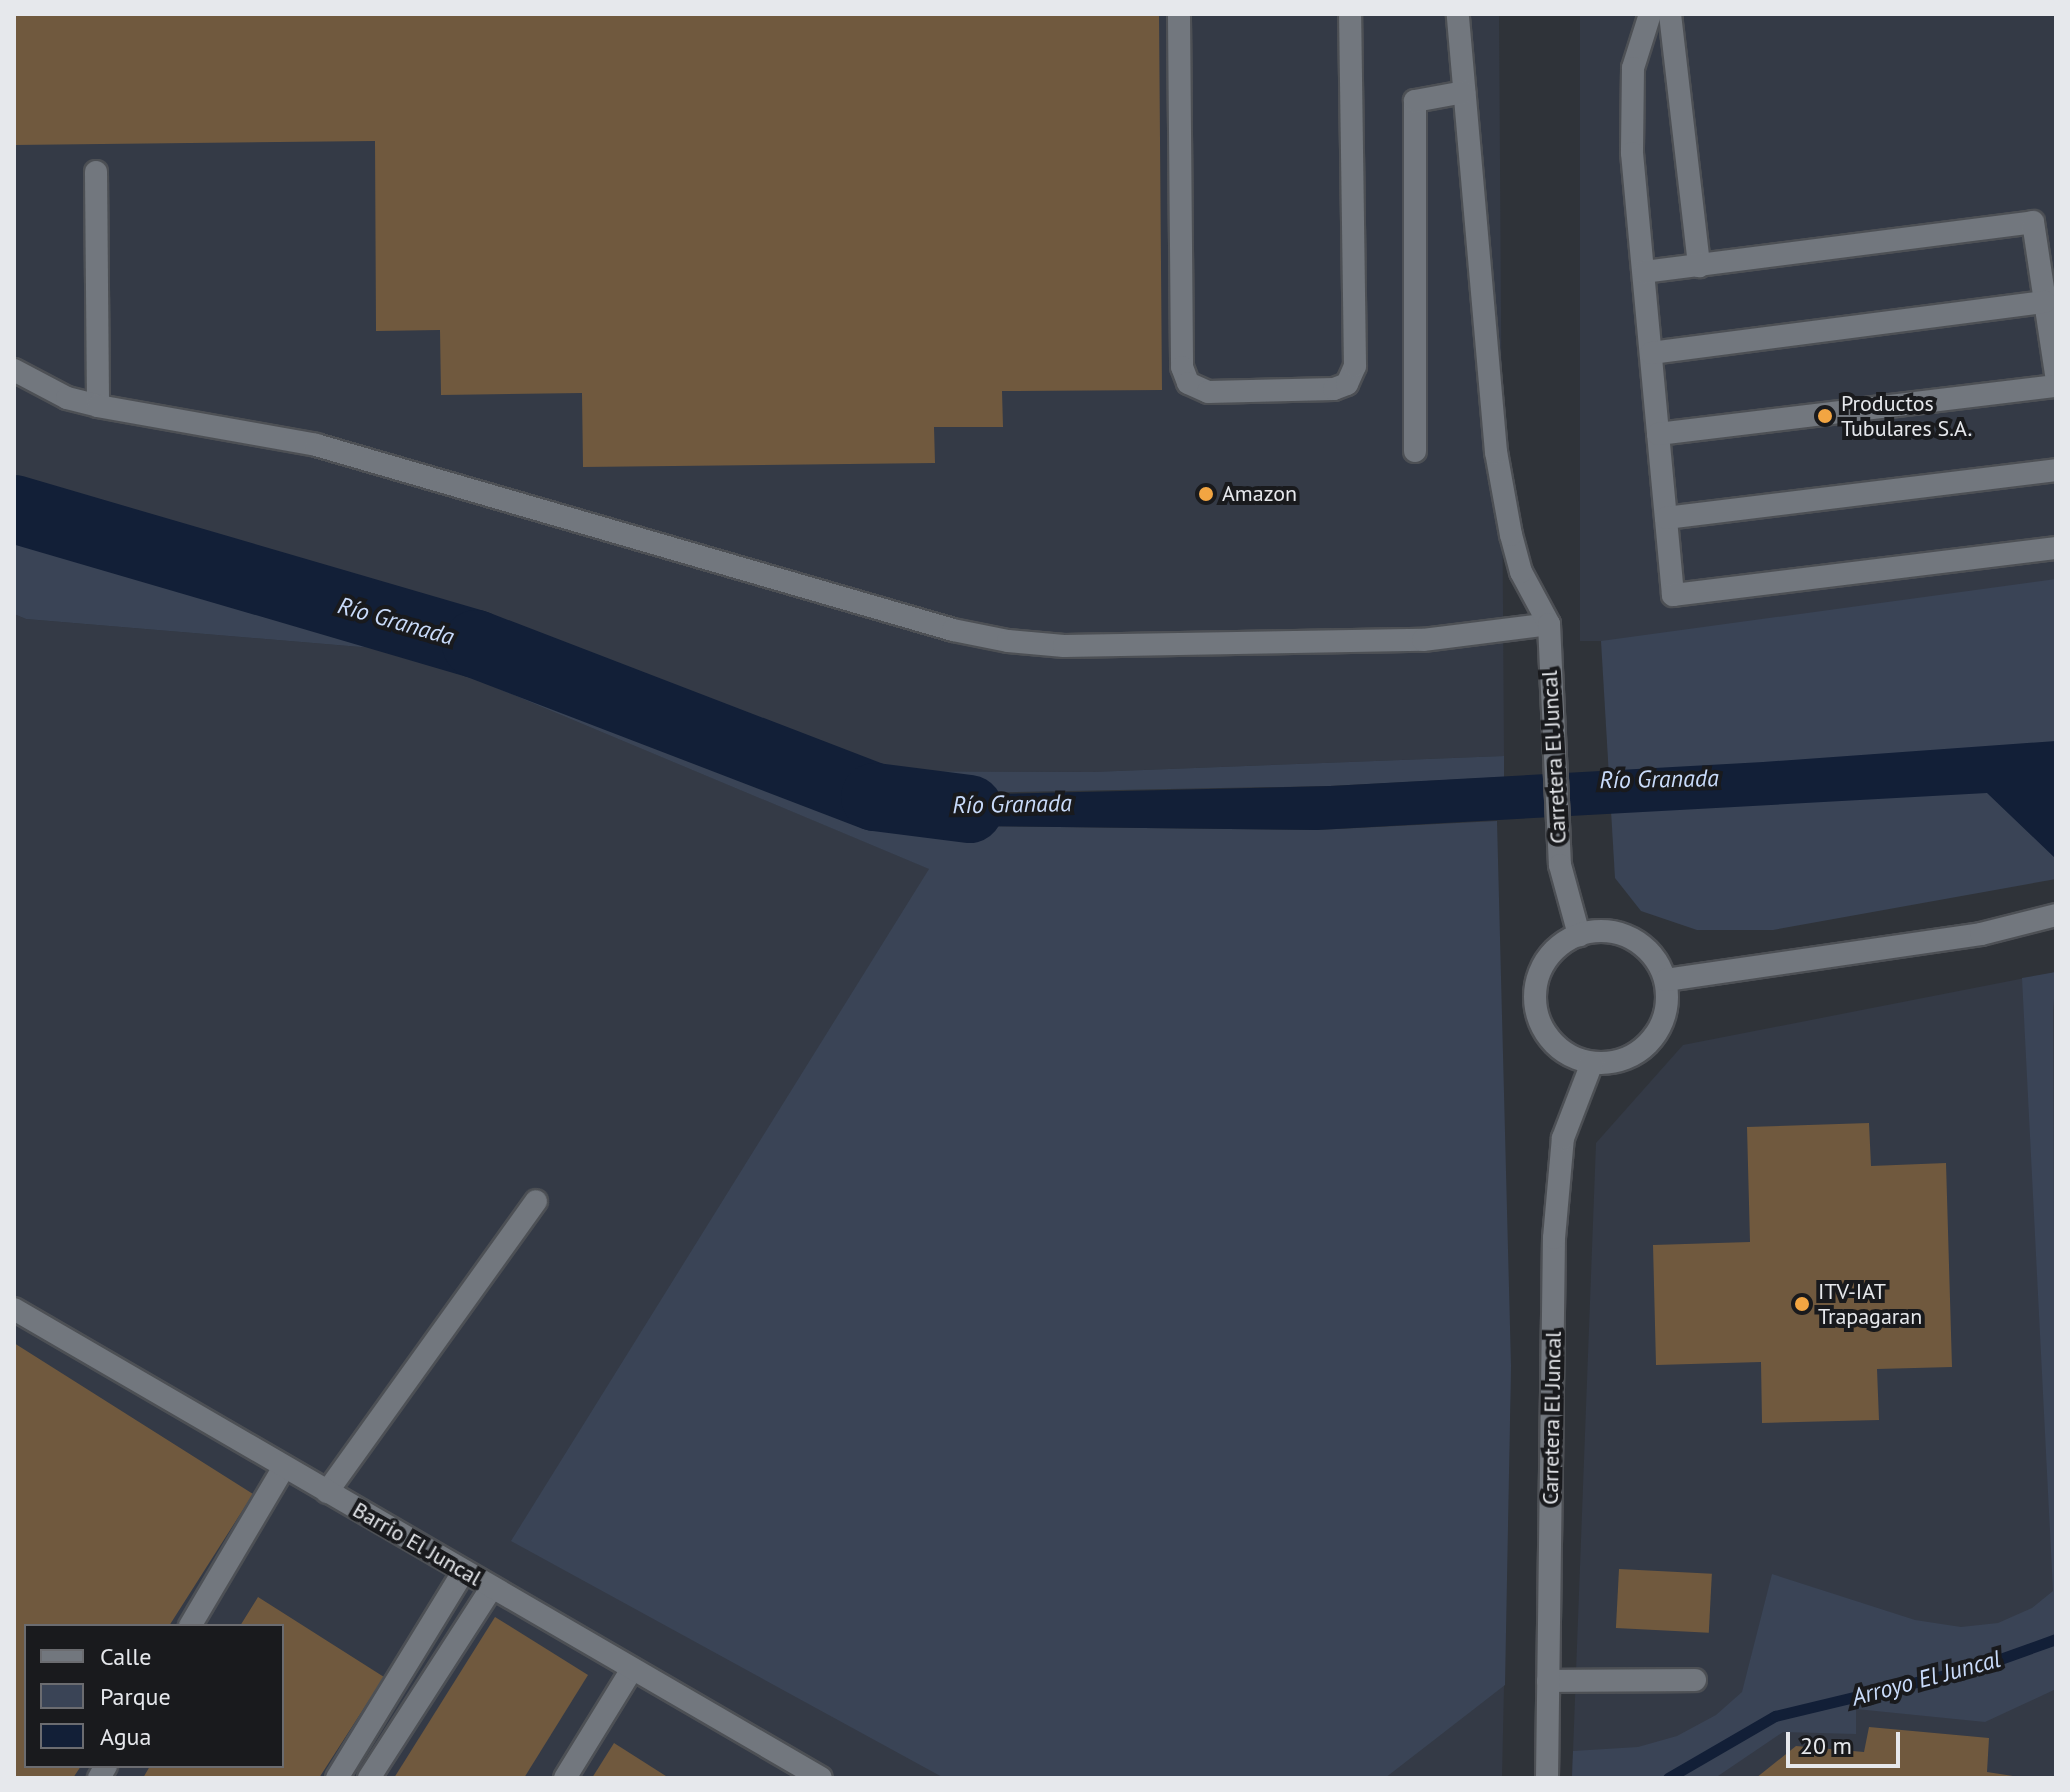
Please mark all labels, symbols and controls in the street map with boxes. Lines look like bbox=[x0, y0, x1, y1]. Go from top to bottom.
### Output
place label: Productos Tubulares S.A. bbox=[1841, 390, 1972, 442]
marker: Productos Tubulares S.A. bbox=[1816, 407, 1834, 425]
place label: Amazon bbox=[1222, 481, 1297, 507]
marker: Amazon bbox=[1197, 485, 1215, 503]
water label: Río Granada bbox=[335, 591, 457, 651]
street label: Carretera El Juncal bbox=[1536, 670, 1572, 844]
water label: Río Granada bbox=[1599, 764, 1719, 794]
water label: Río Granada bbox=[952, 789, 1072, 819]
place label: ITV-IAT Trapagaran bbox=[1818, 1278, 1922, 1330]
marker: ITV-IAT Trapagaran bbox=[1793, 1295, 1811, 1313]
street label: Carretera El Juncal bbox=[1537, 1331, 1567, 1505]
street label: Barrio El Juncal bbox=[348, 1497, 486, 1591]
legend bbox=[24, 1624, 284, 1768]
text: Calle bbox=[100, 1641, 151, 1672]
water label: Arroyo El Juncal bbox=[1848, 1644, 2004, 1712]
text: Parque bbox=[100, 1681, 171, 1712]
scale bar bbox=[1790, 1716, 1904, 1766]
text: Agua bbox=[100, 1721, 151, 1752]
text: 20 m bbox=[1800, 1730, 1852, 1761]

